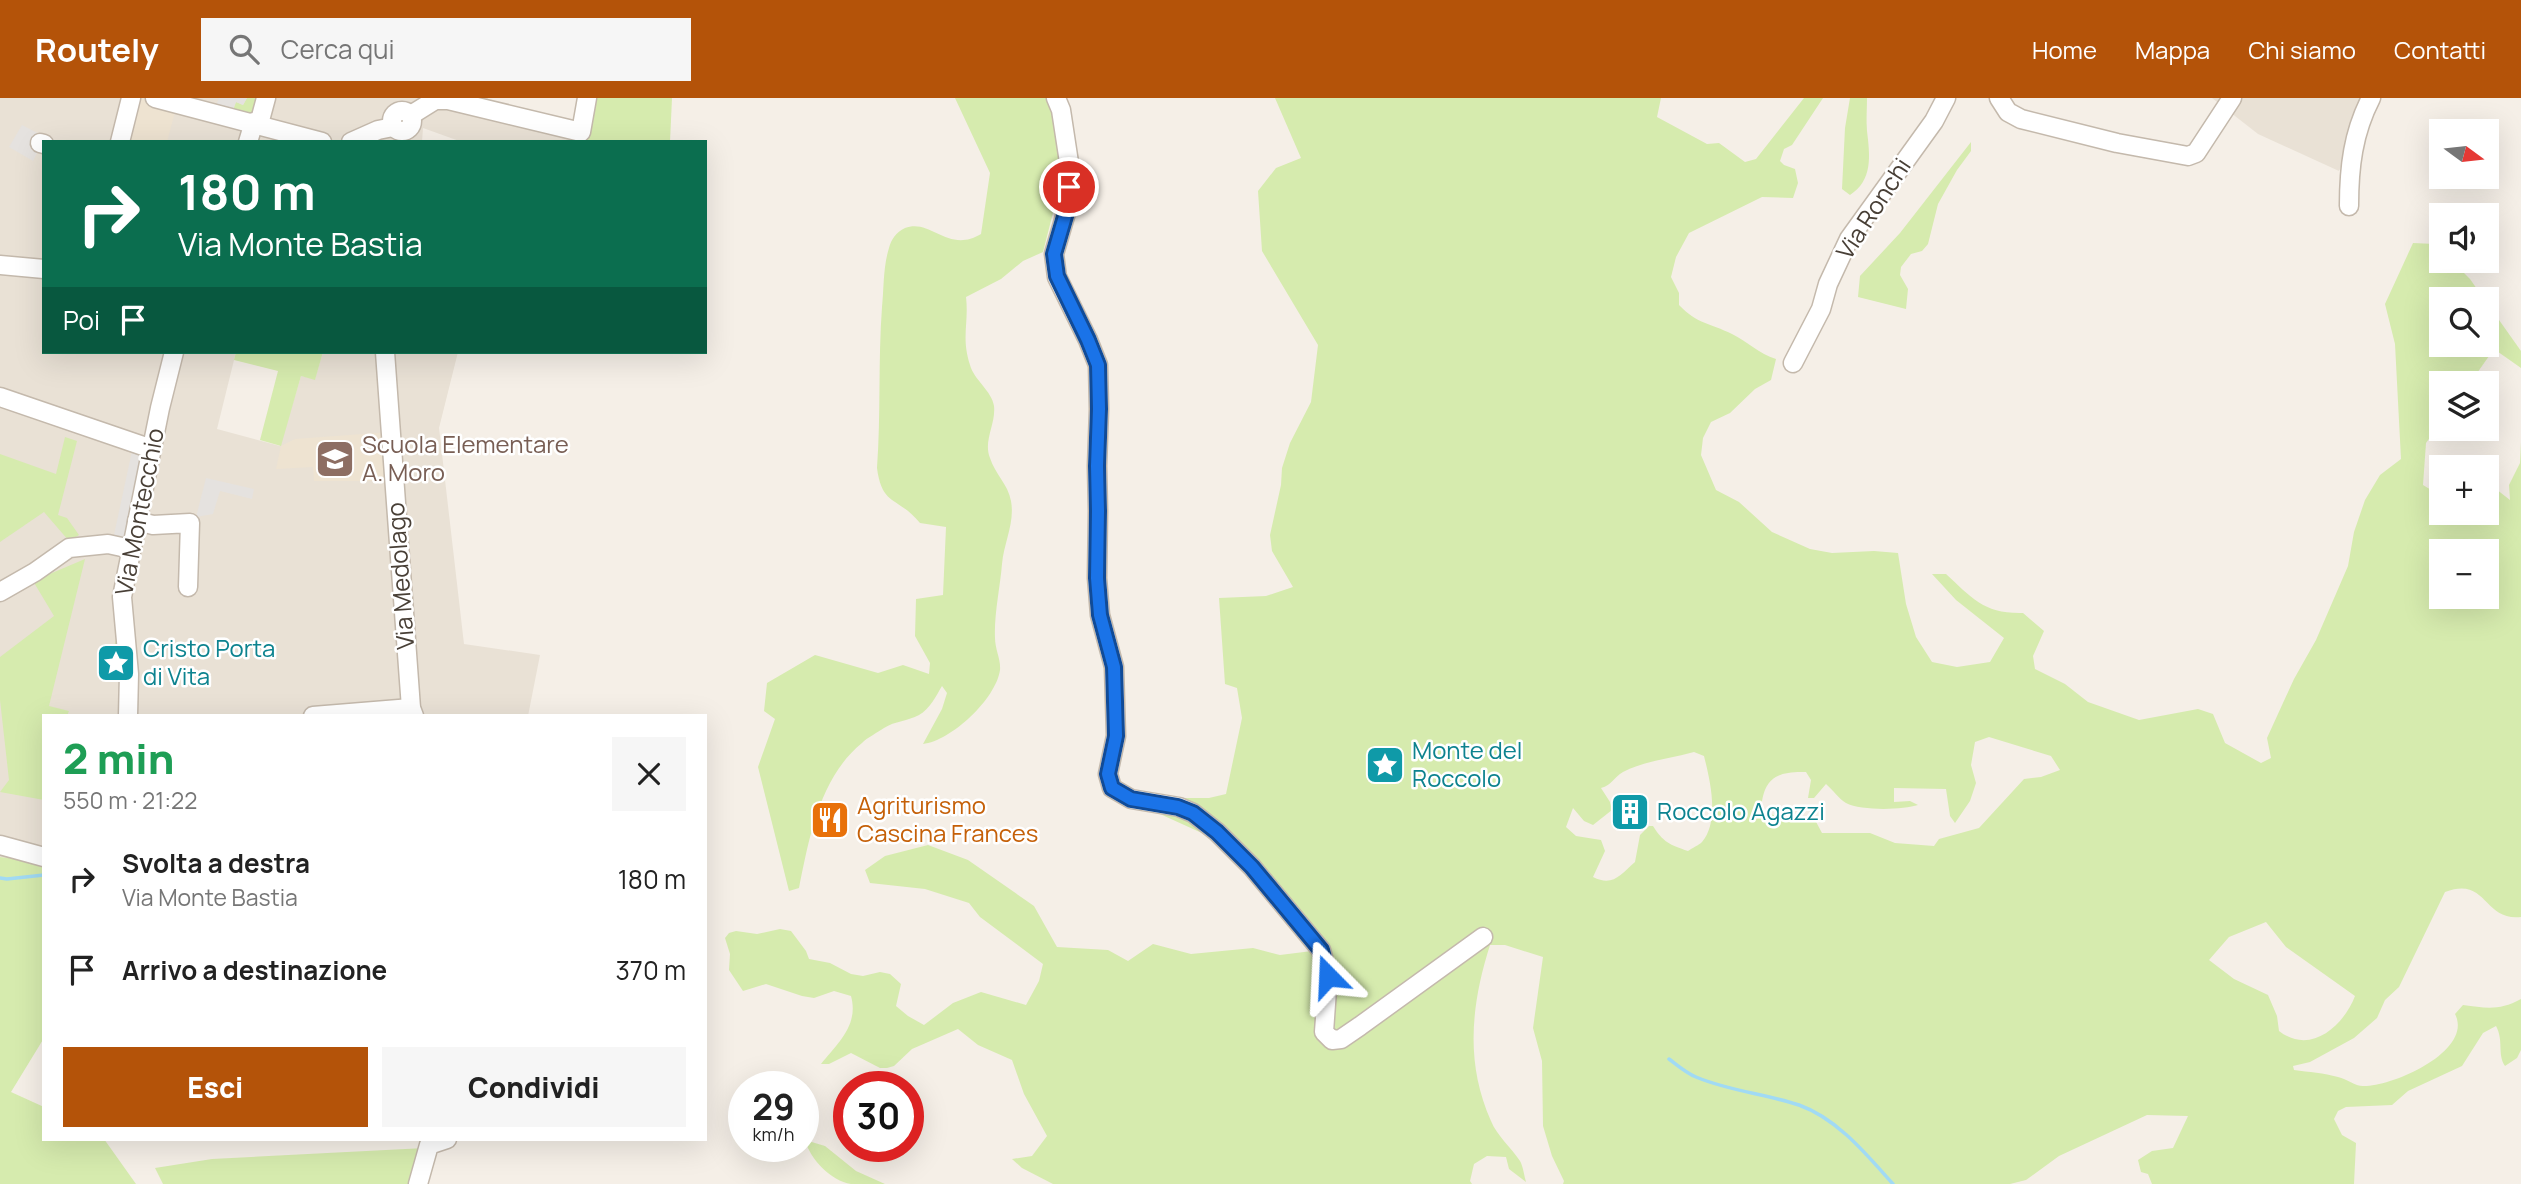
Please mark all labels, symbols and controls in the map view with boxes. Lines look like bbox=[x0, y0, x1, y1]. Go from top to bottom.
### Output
search box bbox=[201, 18, 691, 81]
text: Routely bbox=[35, 27, 159, 72]
icon: search bbox=[225, 30, 263, 68]
text: Cerca qui bbox=[281, 31, 395, 67]
text: Home bbox=[2032, 33, 2097, 66]
text: Mappa bbox=[2135, 33, 2210, 66]
text: Chi siamo bbox=[2248, 33, 2356, 66]
text: Contatti bbox=[2394, 33, 2486, 66]
north arrow bbox=[2429, 119, 2499, 189]
map controls bbox=[2429, 119, 2499, 609]
street label: Via Ronchi bbox=[1828, 151, 1918, 265]
pin bbox=[1039, 157, 1099, 217]
text: 180 m bbox=[178, 158, 316, 225]
icon: right bbox=[63, 168, 154, 259]
icon: arrive bbox=[1050, 168, 1088, 206]
button: sound bbox=[2429, 203, 2499, 273]
text: Via Monte Bastia bbox=[178, 222, 423, 266]
button: search bbox=[2429, 287, 2499, 357]
icon: arrive bbox=[114, 301, 152, 339]
text: Poi bbox=[63, 302, 100, 338]
button: layers bbox=[2429, 371, 2499, 441]
street label: Via Montecchio bbox=[106, 425, 171, 598]
place label: Scuola Elementare A. Moro bbox=[362, 427, 569, 488]
school or university icon: Scuola Elementare A. Moro bbox=[314, 438, 356, 480]
button: + bbox=[2429, 455, 2499, 525]
street label: Via Medolago bbox=[378, 501, 421, 651]
button: − bbox=[2429, 539, 2499, 609]
place label: Cristo Porta di Vita bbox=[143, 631, 275, 692]
place icon: Cristo Porta di Vita bbox=[95, 642, 137, 684]
text: 2 min bbox=[63, 729, 174, 787]
place label: Monte del Roccolo bbox=[1412, 733, 1522, 794]
button: close bbox=[612, 737, 686, 811]
place icon: Monte del Roccolo bbox=[1364, 744, 1406, 786]
text: 550 m · 21:22 bbox=[63, 784, 197, 816]
place label: Agriturismo Cascina Frances bbox=[857, 788, 1038, 849]
building icon: Roccolo Agazzi bbox=[1609, 791, 1651, 833]
place label: Roccolo Agazzi bbox=[1657, 794, 1825, 827]
restaurant icon: Agriturismo Cascina Frances bbox=[809, 799, 851, 841]
text: Svolta a destra bbox=[122, 845, 310, 881]
icon: right bbox=[63, 860, 101, 898]
text: 180 m bbox=[618, 861, 686, 897]
text: Via Monte Bastia bbox=[122, 881, 298, 913]
position arrow bbox=[1291, 939, 1365, 1013]
icon: arrive bbox=[63, 951, 101, 989]
text: Arrivo a destinazione bbox=[122, 952, 387, 988]
text: 370 m bbox=[615, 952, 686, 988]
button: Esci bbox=[63, 1047, 368, 1127]
button: Condividi bbox=[382, 1047, 686, 1127]
speed limit sign: 30 bbox=[833, 1071, 924, 1162]
text: 29 bbox=[752, 1083, 795, 1131]
text: km/h bbox=[753, 1122, 794, 1146]

